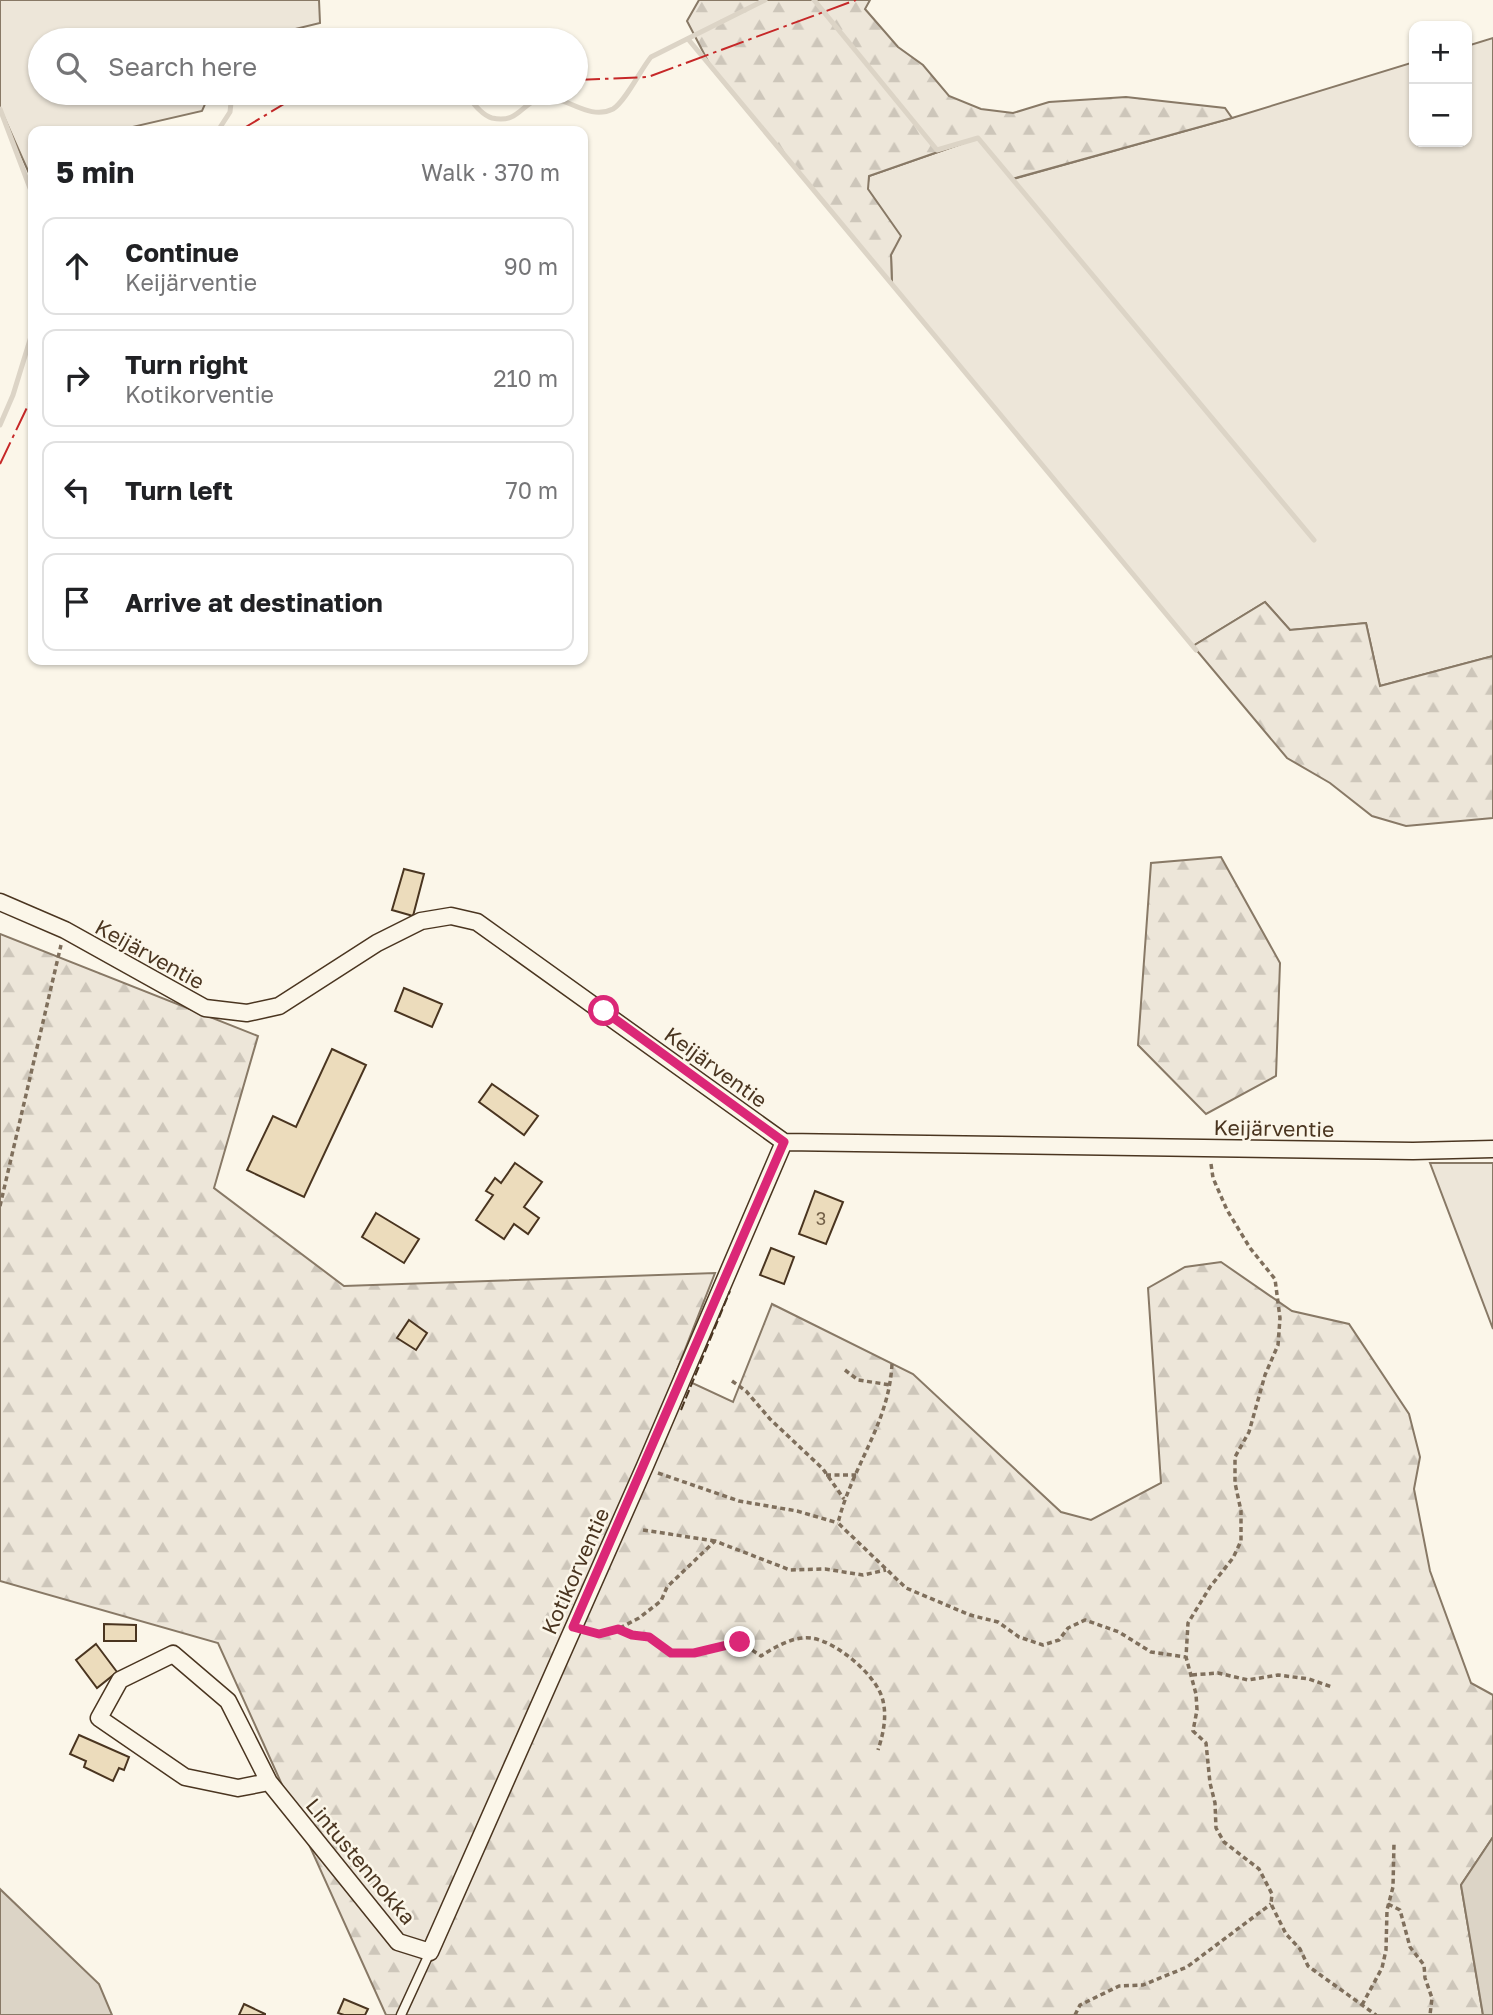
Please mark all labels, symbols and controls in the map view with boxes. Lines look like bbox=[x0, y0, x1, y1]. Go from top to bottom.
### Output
map controls bbox=[1409, 21, 1472, 147]
button: + bbox=[1409, 21, 1472, 84]
search box bbox=[28, 28, 588, 105]
icon: search bbox=[52, 48, 90, 86]
text: Search here bbox=[108, 51, 257, 82]
button: − bbox=[1409, 84, 1472, 147]
text: 5 min bbox=[56, 154, 134, 190]
text: Walk · 370 m bbox=[421, 158, 560, 186]
text: Continue bbox=[125, 237, 239, 268]
icon: ahead bbox=[58, 247, 96, 285]
text: 90 m bbox=[504, 252, 558, 280]
text: Keijärventie bbox=[125, 268, 257, 296]
text: Turn right bbox=[125, 349, 248, 380]
icon: right bbox=[58, 359, 96, 397]
text: 210 m bbox=[493, 364, 558, 392]
text: Kotikorventie bbox=[125, 380, 274, 408]
icon: left bbox=[58, 471, 96, 509]
text: Turn left bbox=[125, 475, 233, 506]
text: 70 m bbox=[505, 476, 558, 504]
icon: arrive bbox=[58, 583, 96, 621]
text: Arrive at destination bbox=[125, 587, 383, 618]
street label: Keijärventie bbox=[91, 913, 209, 995]
route start bbox=[588, 995, 619, 1026]
street label: Keijärventie bbox=[660, 1021, 772, 1113]
street label: Keijärventie bbox=[1213, 1114, 1335, 1142]
house number: 3 bbox=[816, 1207, 826, 1229]
street label: Kotikorventie bbox=[535, 1504, 615, 1638]
route end bbox=[724, 1626, 755, 1657]
street label: Lintustennokka bbox=[301, 1793, 421, 1929]

